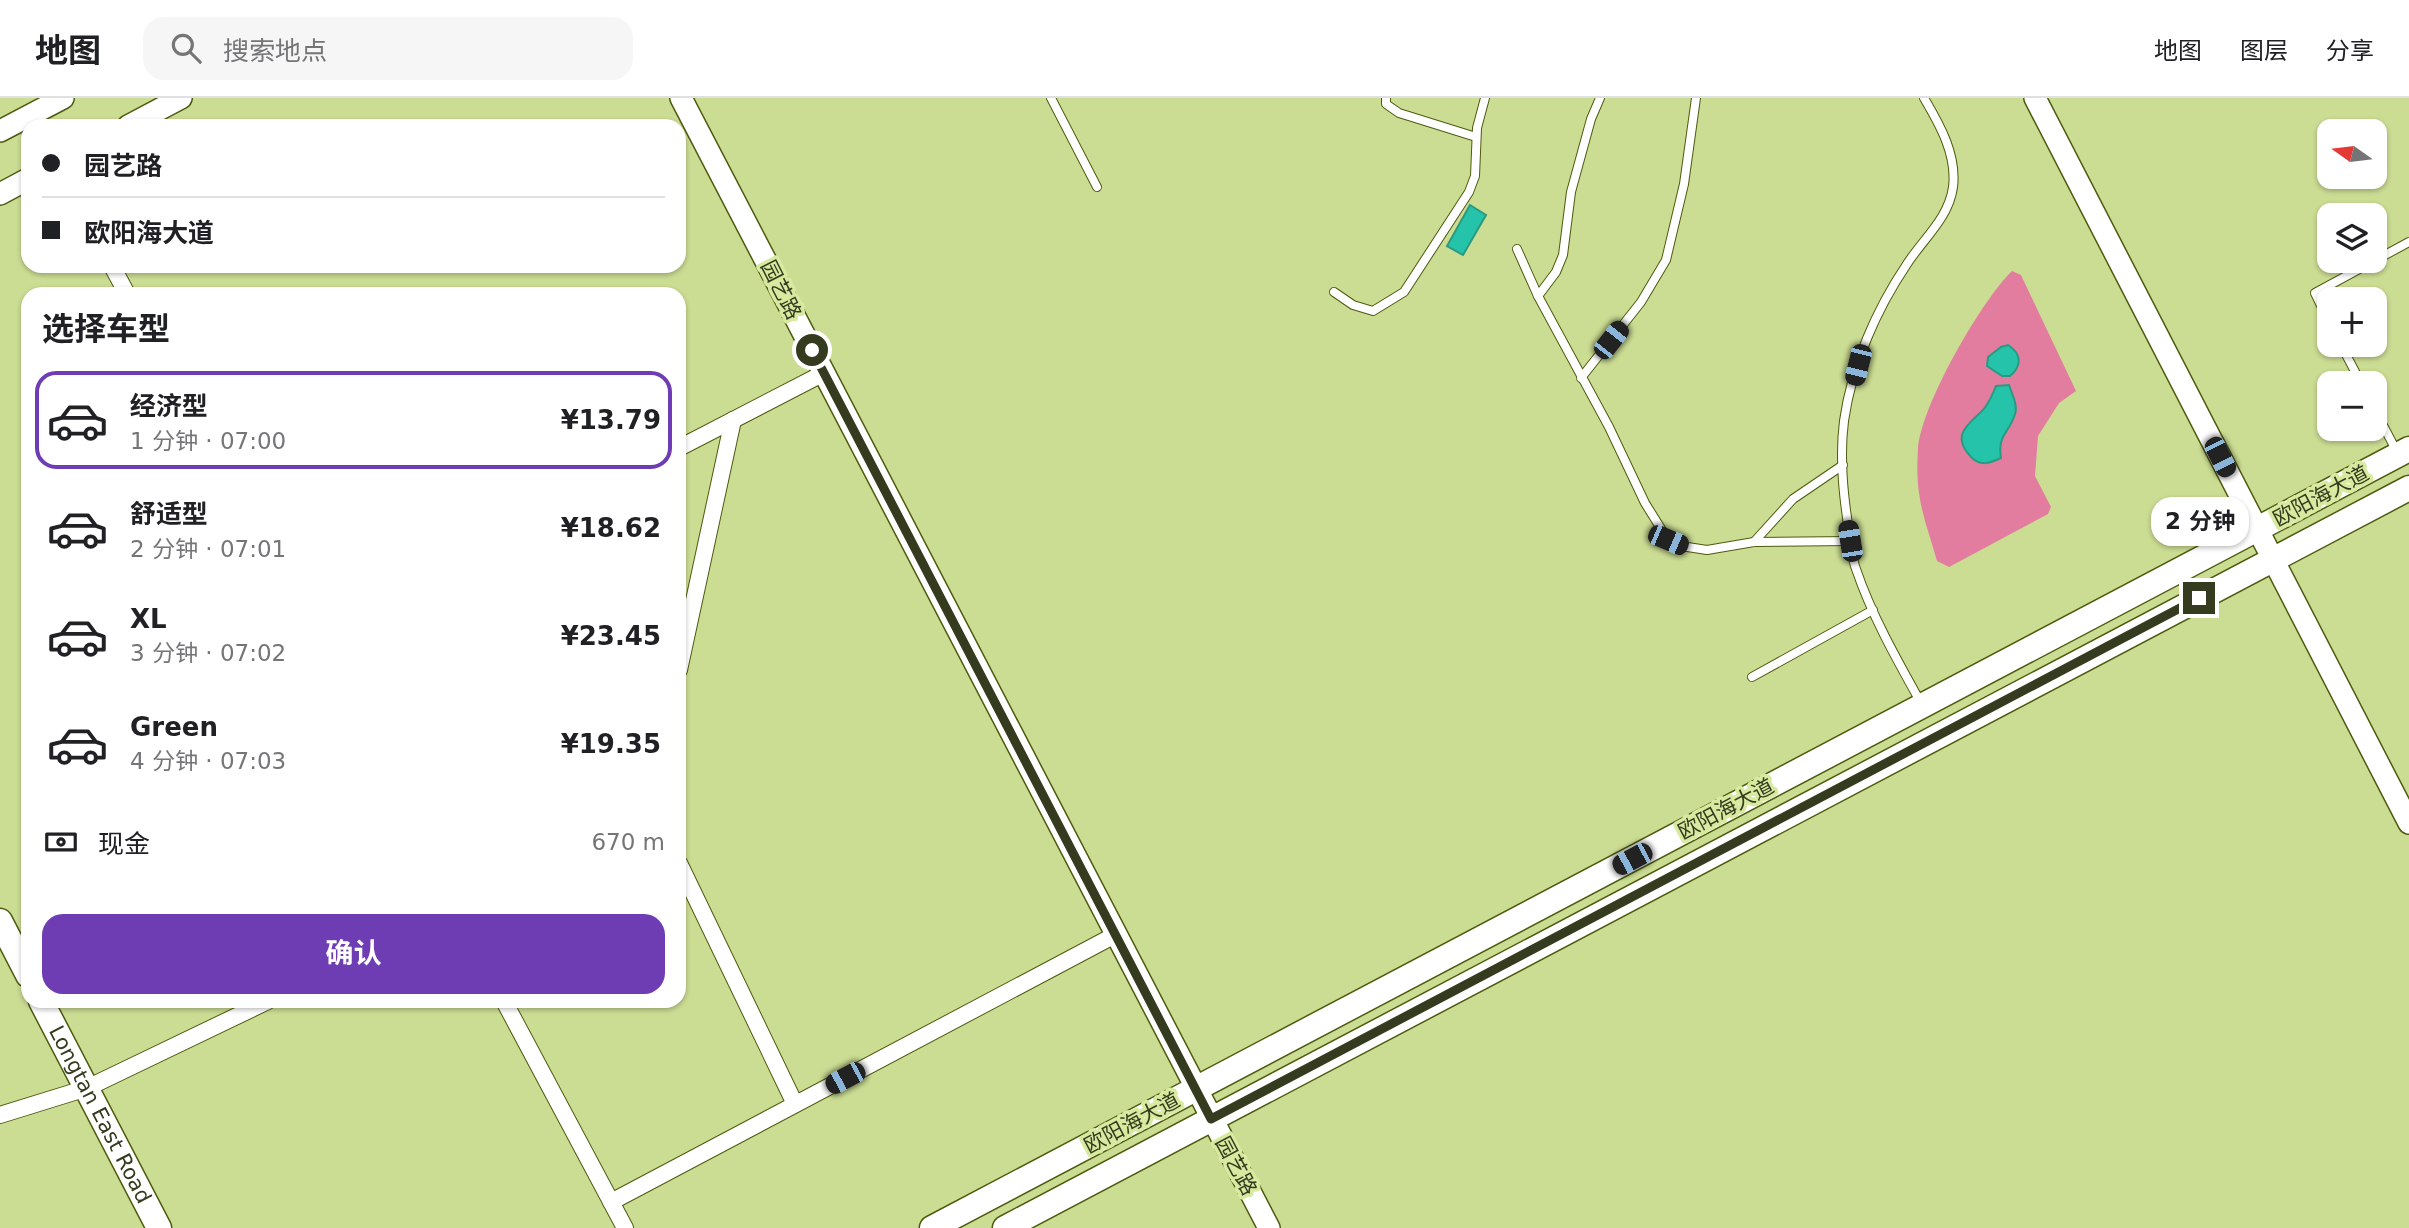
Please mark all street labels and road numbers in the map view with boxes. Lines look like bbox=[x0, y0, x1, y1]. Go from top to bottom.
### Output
street label: 园艺路 bbox=[756, 256, 806, 324]
street label: 欧阳海大道 bbox=[2269, 461, 2373, 531]
street label: 欧阳海大道 bbox=[1674, 774, 1778, 844]
street label: Longtan East Road bbox=[44, 1022, 156, 1207]
street label: 欧阳海大道 bbox=[1080, 1088, 1184, 1158]
street label: 园艺路 bbox=[1211, 1133, 1261, 1199]

